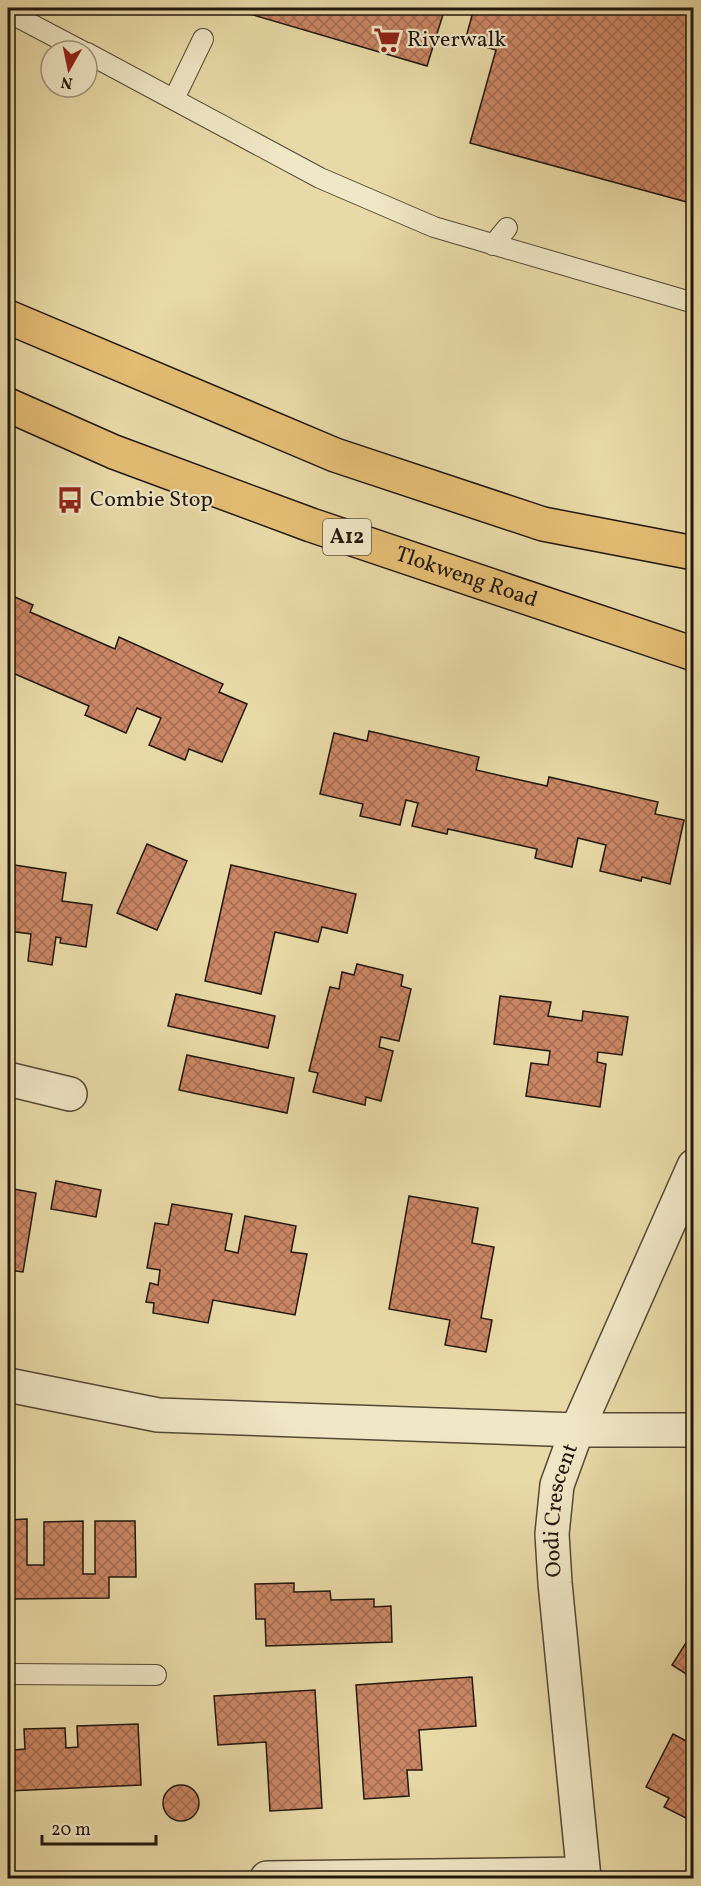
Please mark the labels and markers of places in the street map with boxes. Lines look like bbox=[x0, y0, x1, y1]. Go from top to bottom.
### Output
supermarket icon: Riverwalk bbox=[372, 25, 402, 55]
place label: Riverwalk bbox=[407, 25, 506, 56]
bus stop icon: Combie Stop bbox=[55, 485, 85, 515]
place label: Combie Stop bbox=[90, 485, 213, 516]

